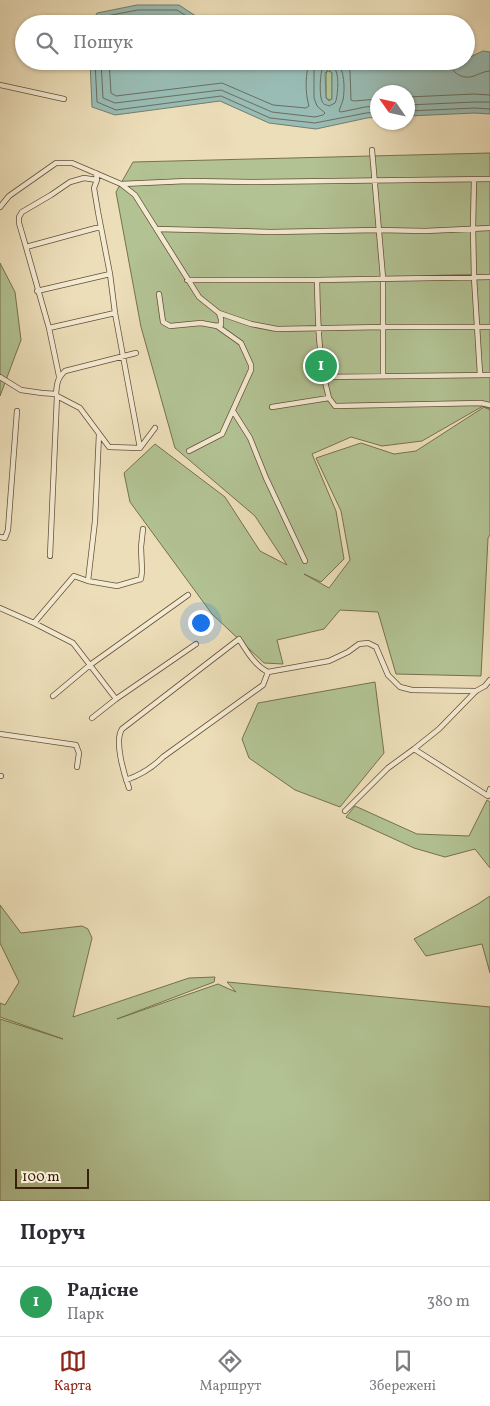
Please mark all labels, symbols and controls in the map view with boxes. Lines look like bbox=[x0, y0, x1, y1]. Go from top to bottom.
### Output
search box bbox=[15, 15, 475, 70]
icon: search bbox=[33, 29, 61, 57]
text: Пошук bbox=[73, 30, 133, 56]
north arrow bbox=[370, 85, 415, 130]
pin: 1 bbox=[305, 347, 337, 385]
your location bbox=[188, 610, 214, 636]
scale bar bbox=[15, 1166, 89, 1189]
text: 100 m bbox=[22, 1168, 60, 1187]
text: Поруч bbox=[20, 1219, 85, 1248]
text: Радісне bbox=[67, 1278, 139, 1304]
text: 1 bbox=[33, 1291, 39, 1313]
text: 380 m bbox=[427, 1291, 470, 1313]
text: Парк bbox=[67, 1304, 104, 1326]
tab: Карта bbox=[54, 1347, 92, 1396]
tab: Маршрут bbox=[200, 1347, 261, 1396]
tab: Збережені bbox=[369, 1347, 436, 1396]

